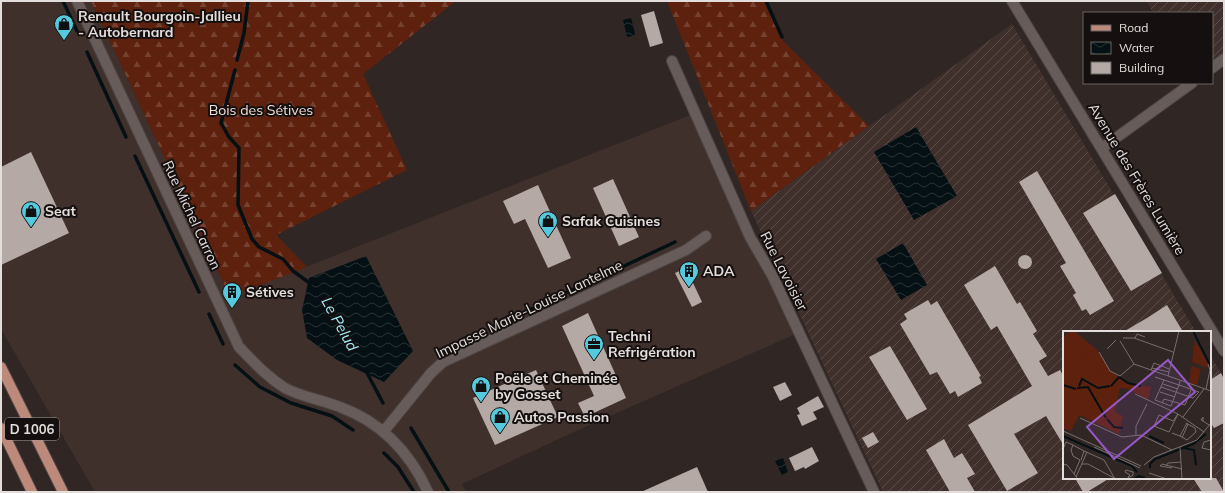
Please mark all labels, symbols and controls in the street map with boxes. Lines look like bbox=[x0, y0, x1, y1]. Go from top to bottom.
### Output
place label: Renault Bourgoin-Jallieu - Autobernard bbox=[78, 7, 241, 41]
legend bbox=[1083, 12, 1213, 84]
shop icon: Renault Bourgoin-Jallieu - Autobernard bbox=[53, 13, 75, 41]
text: Road bbox=[1119, 20, 1148, 35]
text: Water bbox=[1119, 40, 1155, 55]
text: Building bbox=[1119, 60, 1164, 75]
street label: Avenue des Frères Lumière bbox=[1084, 100, 1190, 258]
park label: Bois des Sétives bbox=[209, 101, 313, 119]
street label: Rue Michel Carron bbox=[159, 158, 225, 272]
shop icon: Seat bbox=[20, 200, 42, 228]
place label: Seat bbox=[45, 202, 76, 220]
shop icon: Safak Cuisines bbox=[537, 210, 559, 238]
place label: Safak Cuisines bbox=[562, 212, 660, 230]
street label: Rue Lavoisier bbox=[756, 228, 812, 314]
street label: Impasse Marie-Louise Lantelme bbox=[433, 256, 625, 362]
building icon: ADA bbox=[678, 260, 700, 288]
place label: ADA bbox=[703, 262, 735, 280]
building icon: Sétives bbox=[221, 281, 243, 309]
place label: Sétives bbox=[246, 283, 294, 301]
water label: Le Pelud bbox=[317, 294, 363, 354]
place label: Techni Refrigération bbox=[608, 327, 696, 361]
inset map bbox=[1063, 331, 1211, 479]
office icon: Techni Refrigération bbox=[583, 333, 605, 361]
place label: Poële et Cheminée by Gosset bbox=[495, 369, 618, 403]
shop icon: Poële et Cheminée by Gosset bbox=[470, 375, 492, 403]
shop icon: Autos Passion bbox=[489, 406, 511, 434]
place label: Autos Passion bbox=[514, 408, 609, 426]
road number: D 1006 bbox=[5, 418, 59, 440]

